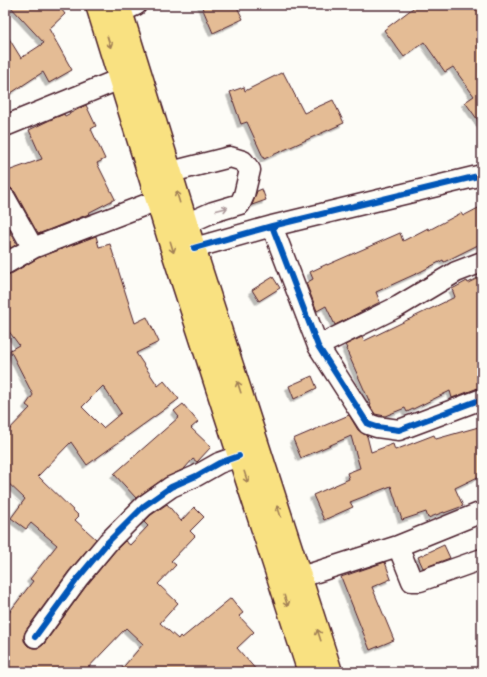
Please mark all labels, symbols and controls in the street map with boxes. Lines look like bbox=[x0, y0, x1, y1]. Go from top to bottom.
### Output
one-way arrow bbox=[106, 36, 113, 49]
one-way arrow bbox=[174, 191, 181, 204]
one-way arrow bbox=[216, 205, 229, 212]
one-way arrow bbox=[169, 240, 176, 253]
one-way arrow bbox=[235, 381, 242, 394]
one-way arrow bbox=[243, 471, 251, 483]
one-way arrow bbox=[275, 505, 282, 518]
one-way arrow bbox=[283, 594, 291, 606]
one-way arrow bbox=[315, 629, 322, 642]

